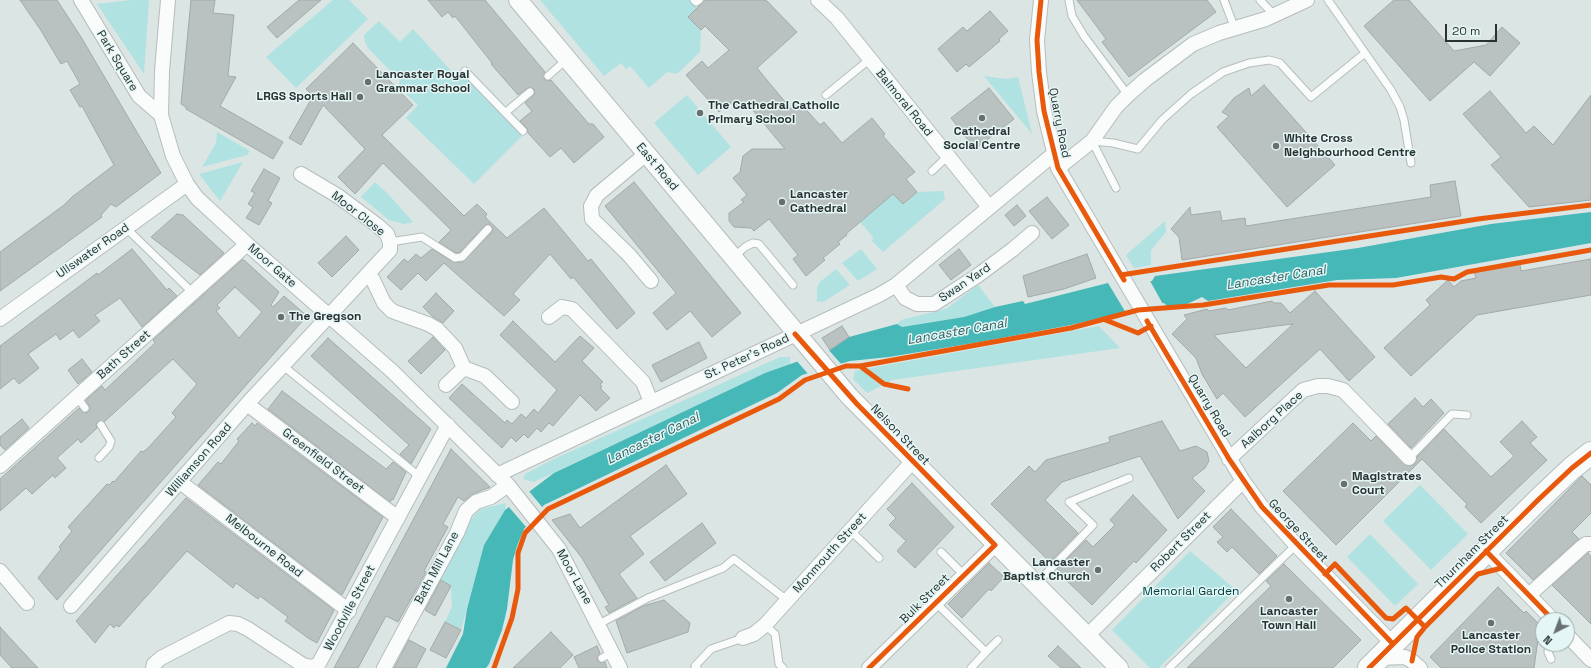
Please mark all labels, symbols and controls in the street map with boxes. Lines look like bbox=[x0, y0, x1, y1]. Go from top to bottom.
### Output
scale bar bbox=[1447, 16, 1499, 42]
text: 20 m bbox=[1452, 23, 1480, 39]
street label: Park Square bbox=[93, 28, 141, 94]
street label: Balmoral Road bbox=[873, 67, 935, 139]
place label: Lancaster Royal Grammar School bbox=[376, 68, 470, 96]
marker: Lancaster Royal Grammar School bbox=[363, 77, 373, 87]
street label: Quarry Road bbox=[1045, 87, 1073, 159]
place label: LRGS Sports Hall bbox=[257, 90, 352, 104]
marker: LRGS Sports Hall bbox=[355, 92, 365, 102]
place label: The Cathedral Catholic Primary School bbox=[708, 99, 840, 127]
marker: The Cathedral Catholic Primary School bbox=[695, 108, 705, 118]
marker: Cathedral Social Centre bbox=[977, 113, 987, 123]
place label: Cathedral Social Centre bbox=[944, 125, 1020, 153]
place label: White Cross Neighbourhood Centre bbox=[1284, 132, 1416, 160]
street label: East Road bbox=[633, 140, 681, 194]
marker: White Cross Neighbourhood Centre bbox=[1271, 141, 1281, 151]
place label: Lancaster Cathedral bbox=[790, 188, 848, 216]
street label: Moor Close bbox=[328, 189, 388, 239]
marker: Lancaster Cathedral bbox=[777, 197, 787, 207]
street label: Ullswater Road bbox=[54, 221, 132, 281]
street label: Moor Gate bbox=[245, 241, 299, 291]
street label: Swan Yard bbox=[936, 260, 994, 306]
water label: Lancaster Canal bbox=[1225, 262, 1327, 294]
place label: The Gregson bbox=[289, 310, 362, 324]
marker: The Gregson bbox=[276, 312, 286, 322]
water label: Lancaster Canal bbox=[906, 316, 1008, 348]
street label: Bath Street bbox=[94, 327, 154, 383]
street label: St. Peter's Road bbox=[702, 331, 792, 383]
street label: Quarry Road bbox=[1184, 372, 1234, 440]
street label: Aalborg Place bbox=[1238, 388, 1306, 452]
street label: Nelson Street bbox=[867, 402, 933, 468]
water label: Lancaster Canal bbox=[604, 410, 702, 468]
street label: Williamson Road bbox=[163, 420, 235, 500]
street label: Greenfield Street bbox=[279, 425, 367, 497]
place label: Magistrates Court bbox=[1352, 470, 1421, 498]
marker: Magistrates Court bbox=[1339, 479, 1349, 489]
street label: George Street bbox=[1265, 496, 1331, 566]
street label: Robert Street bbox=[1148, 509, 1214, 575]
street label: Monmouth Street bbox=[790, 510, 870, 596]
street label: Melbourne Road bbox=[222, 511, 306, 581]
street label: Thurnham Street bbox=[1432, 512, 1512, 592]
street label: Bath Mill Lane bbox=[412, 529, 462, 607]
street label: Moor Lane bbox=[553, 547, 595, 607]
place label: Lancaster Baptist Church bbox=[1003, 556, 1090, 584]
street label: Woodville Street bbox=[321, 563, 379, 653]
marker: Lancaster Baptist Church bbox=[1093, 565, 1103, 575]
street label: Bulk Street bbox=[897, 571, 953, 627]
park label: Memorial Garden bbox=[1143, 585, 1239, 599]
marker: Lancaster Town Hall bbox=[1284, 594, 1294, 604]
place label: Lancaster Town Hall bbox=[1260, 605, 1318, 633]
north arrow bbox=[1535, 612, 1575, 652]
marker: Lancaster Police Station bbox=[1486, 618, 1496, 628]
place label: Lancaster Police Station bbox=[1451, 629, 1531, 657]
text: N bbox=[1540, 633, 1555, 648]

